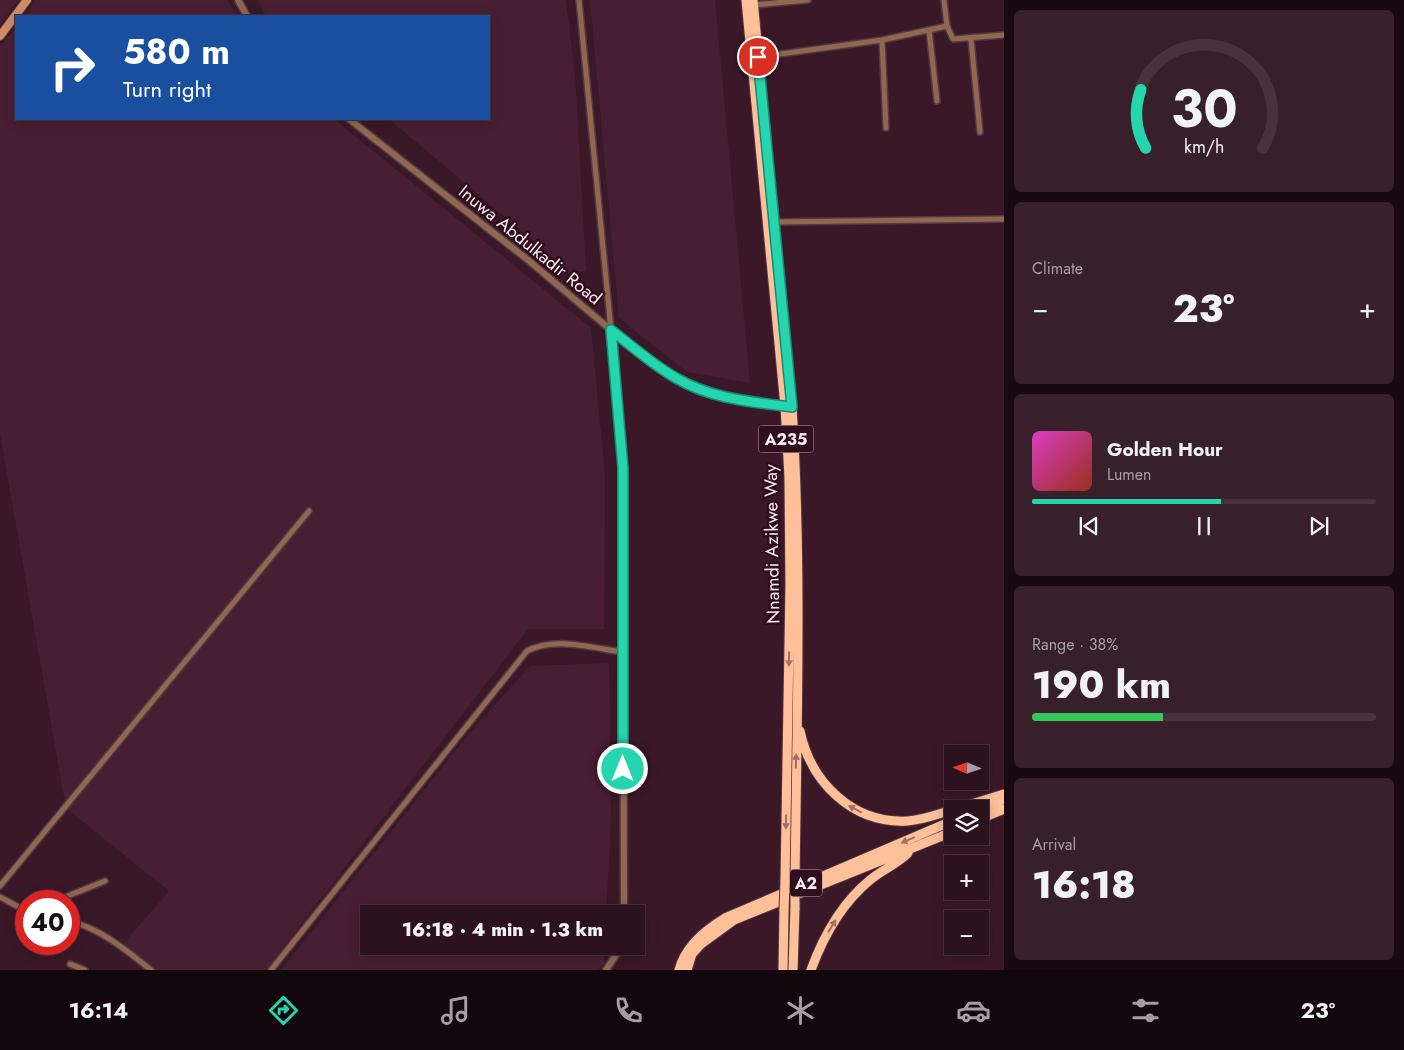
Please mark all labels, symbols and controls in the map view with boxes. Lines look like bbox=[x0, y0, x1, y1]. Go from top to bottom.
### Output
text: 580 m bbox=[123, 27, 230, 77]
icon: right bbox=[40, 35, 105, 100]
pin bbox=[737, 36, 779, 78]
icon: arrive bbox=[744, 43, 772, 71]
text: 30 bbox=[1171, 71, 1237, 147]
text: Turn right bbox=[123, 73, 211, 105]
text: km/h bbox=[1184, 134, 1224, 160]
street label: Inuwa Abdulkadir Road bbox=[453, 179, 607, 311]
text: Climate bbox=[1032, 257, 1083, 280]
text: 23° bbox=[1173, 281, 1235, 336]
text: − bbox=[1032, 288, 1049, 329]
text: + bbox=[1359, 288, 1376, 329]
road number: A235 bbox=[758, 426, 814, 452]
text: Golden Hour bbox=[1107, 436, 1223, 463]
text: Lumen bbox=[1107, 463, 1151, 486]
street label: Nnamdi Azikwe Way bbox=[758, 464, 786, 624]
icon: previous bbox=[1075, 512, 1103, 540]
icon: pause bbox=[1190, 512, 1218, 540]
icon: next bbox=[1305, 512, 1333, 540]
text: Range · 38% bbox=[1032, 633, 1118, 656]
one-way arrow bbox=[785, 651, 793, 667]
text: 190 km bbox=[1032, 657, 1171, 712]
position arrow bbox=[596, 742, 648, 794]
north arrow bbox=[944, 745, 989, 790]
map controls bbox=[944, 745, 989, 955]
one-way arrow bbox=[792, 753, 800, 769]
button: layers bbox=[944, 800, 989, 845]
one-way arrow bbox=[848, 805, 862, 813]
one-way arrow bbox=[782, 814, 790, 830]
text: Arrival bbox=[1032, 833, 1076, 856]
one-way arrow bbox=[901, 836, 915, 844]
button: + bbox=[944, 855, 989, 900]
text: 16:18 bbox=[1032, 857, 1136, 912]
road number: A2 bbox=[790, 870, 822, 896]
speed limit sign: 40 bbox=[15, 890, 80, 955]
button: − bbox=[944, 910, 989, 955]
text: 16:18 · 4 min · 1.3 km bbox=[402, 916, 603, 943]
one-way arrow bbox=[827, 919, 836, 933]
icon: directions bbox=[266, 993, 301, 1028]
icon: music bbox=[438, 993, 473, 1028]
icon: phone bbox=[611, 993, 646, 1028]
icon: climate bbox=[783, 993, 818, 1028]
icon: car bbox=[956, 993, 991, 1028]
icon: filters bbox=[1128, 993, 1163, 1028]
text: 16:14 bbox=[69, 994, 128, 1026]
text: 23° bbox=[1301, 994, 1335, 1026]

